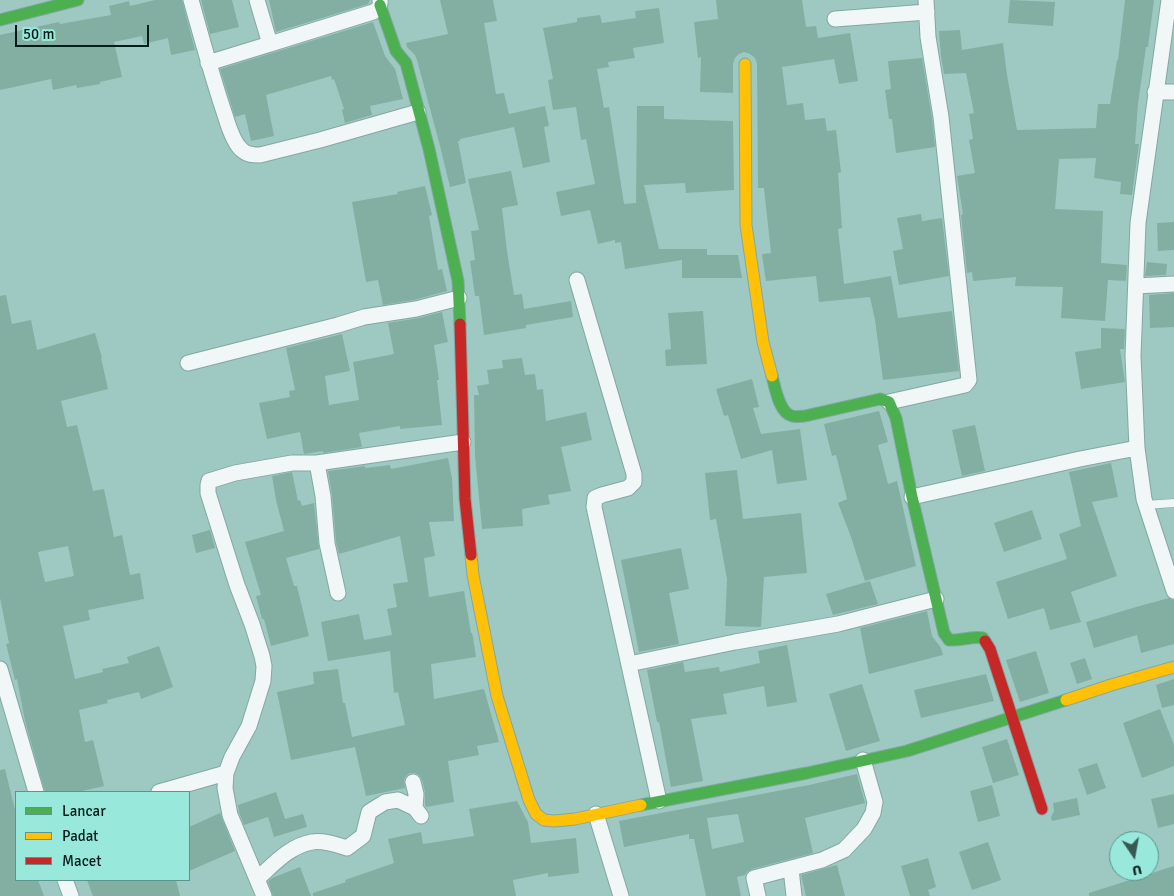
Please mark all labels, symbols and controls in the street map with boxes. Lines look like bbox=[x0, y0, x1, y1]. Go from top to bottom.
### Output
scale bar bbox=[18, 15, 151, 47]
text: 50 m bbox=[23, 25, 54, 43]
legend bbox=[15, 791, 190, 881]
text: Lancar bbox=[62, 802, 106, 820]
text: Padat bbox=[62, 827, 98, 845]
north arrow bbox=[1109, 831, 1159, 881]
text: Macet bbox=[62, 852, 101, 870]
text: U bbox=[1131, 861, 1143, 879]

